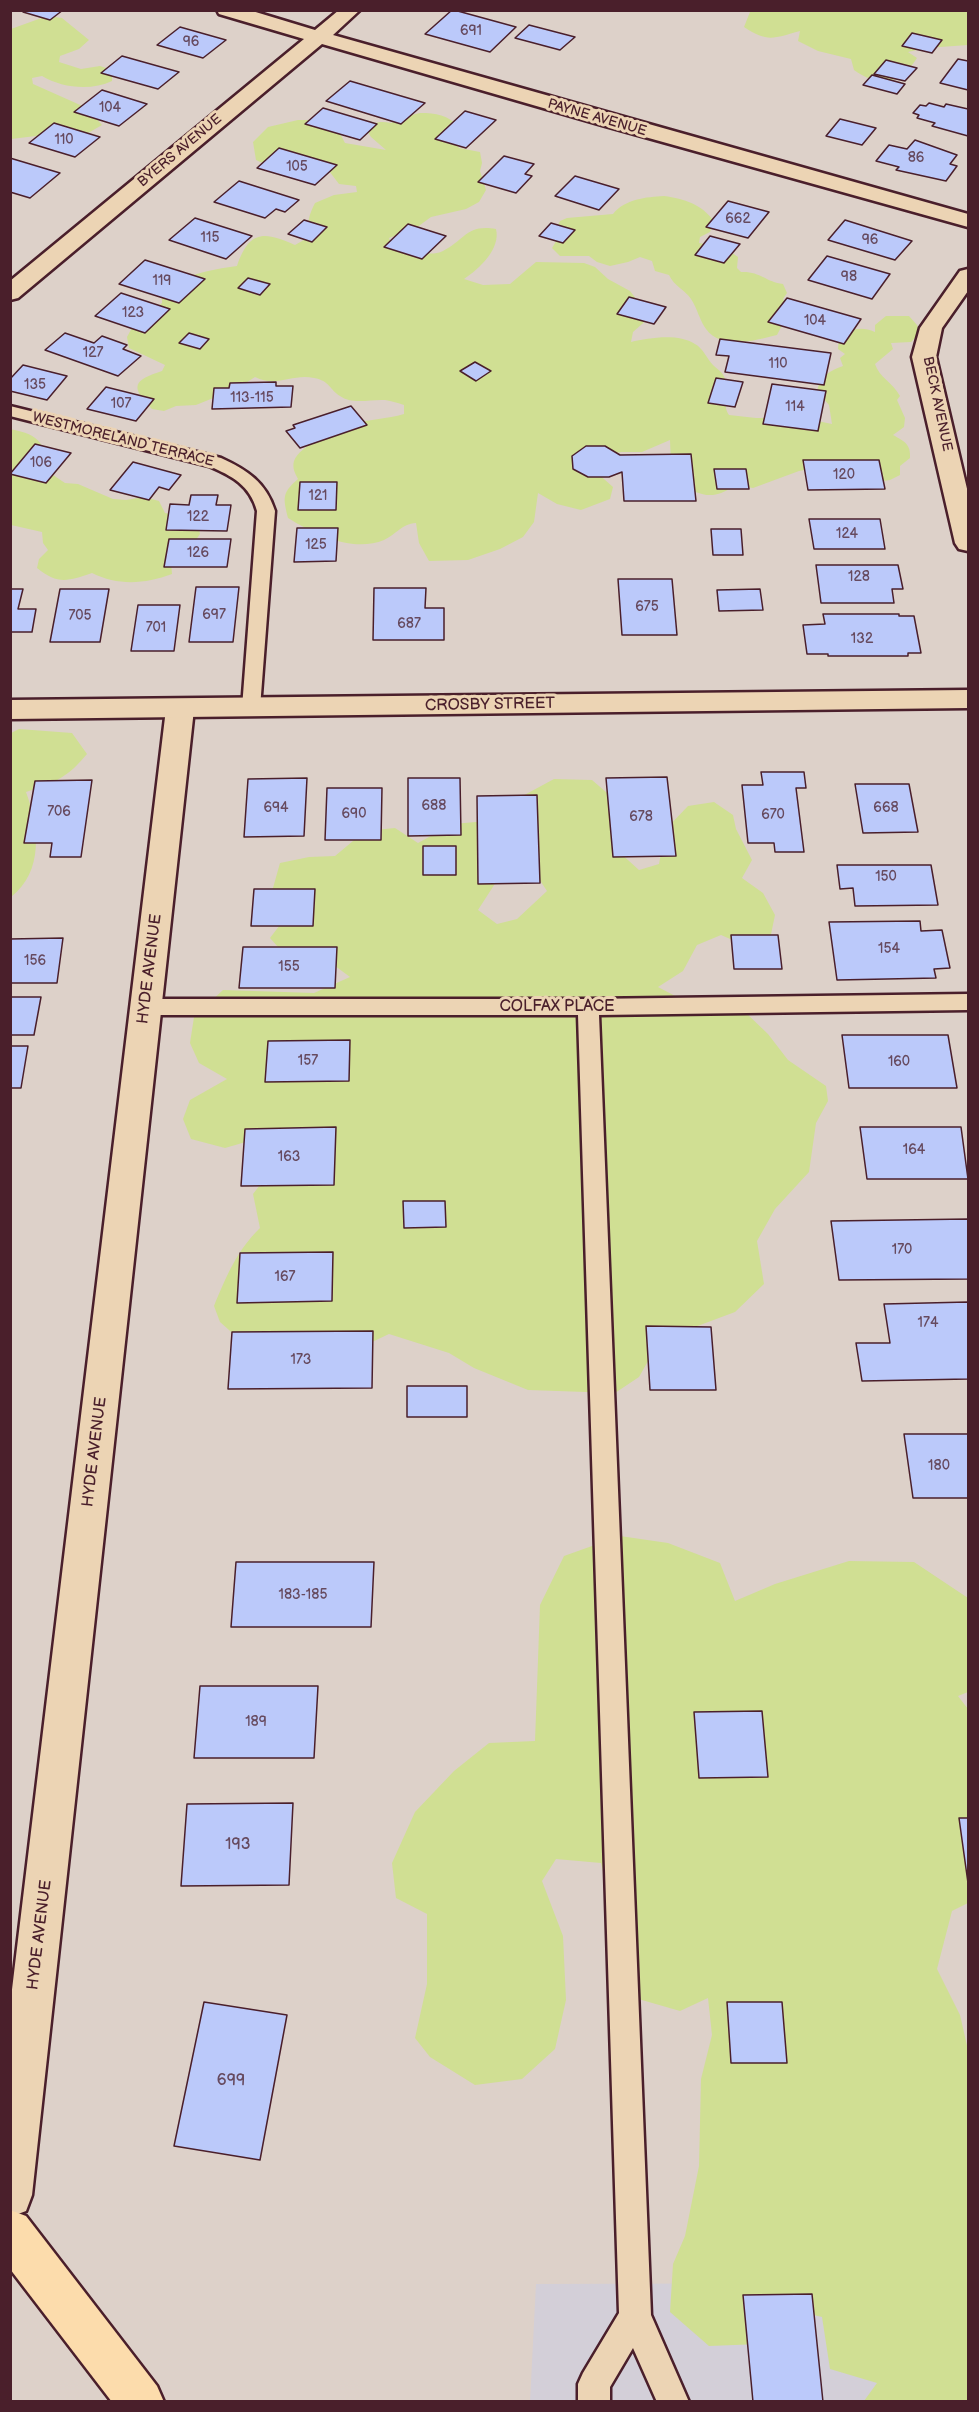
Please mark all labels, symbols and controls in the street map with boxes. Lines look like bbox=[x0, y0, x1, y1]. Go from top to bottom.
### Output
house number: 691 bbox=[460, 23, 482, 39]
house number: 96 bbox=[183, 34, 199, 50]
street label: PAYNE AVENUE bbox=[546, 96, 648, 140]
house number: 104 bbox=[99, 100, 121, 116]
street label: BYERS AVENUE bbox=[135, 111, 225, 191]
house number: 110 bbox=[54, 132, 74, 148]
house number: 86 bbox=[908, 150, 924, 166]
house number: 105 bbox=[286, 159, 308, 175]
house number: 662 bbox=[725, 211, 751, 227]
house number: 115 bbox=[201, 230, 219, 246]
house number: 96 bbox=[862, 232, 878, 248]
house number: 98 bbox=[841, 269, 857, 285]
house number: 119 bbox=[153, 273, 171, 289]
house number: 123 bbox=[122, 305, 144, 321]
house number: 104 bbox=[804, 313, 826, 329]
house number: 127 bbox=[83, 345, 103, 361]
street label: BECK AVENUE bbox=[919, 355, 955, 453]
house number: 110 bbox=[768, 356, 788, 372]
house number: 135 bbox=[24, 377, 46, 393]
house number: 113-115 bbox=[230, 390, 274, 406]
house number: 107 bbox=[111, 396, 131, 412]
house number: 114 bbox=[785, 399, 805, 415]
street label: WESTMORELAND TERRACE bbox=[30, 409, 216, 471]
house number: 106 bbox=[30, 455, 52, 471]
house number: 120 bbox=[833, 467, 855, 483]
house number: 121 bbox=[309, 488, 327, 504]
house number: 122 bbox=[187, 509, 209, 525]
house number: 124 bbox=[836, 526, 858, 542]
house number: 125 bbox=[305, 537, 327, 553]
house number: 126 bbox=[187, 545, 209, 561]
house number: 128 bbox=[848, 569, 870, 585]
house number: 675 bbox=[635, 599, 659, 615]
house number: 697 bbox=[202, 607, 226, 623]
house number: 705 bbox=[68, 608, 92, 624]
house number: 687 bbox=[397, 616, 421, 632]
house number: 701 bbox=[146, 620, 166, 636]
house number: 132 bbox=[851, 631, 873, 647]
street label: CROSBY STREET bbox=[425, 694, 555, 716]
house number: 688 bbox=[422, 798, 446, 814]
house number: 694 bbox=[263, 800, 289, 816]
house number: 668 bbox=[873, 800, 899, 816]
house number: 706 bbox=[47, 804, 71, 820]
house number: 690 bbox=[342, 806, 366, 822]
house number: 670 bbox=[761, 807, 785, 823]
house number: 678 bbox=[629, 809, 653, 825]
house number: 150 bbox=[875, 869, 897, 885]
street label: HYDE AVENUE bbox=[134, 913, 166, 1025]
house number: 154 bbox=[878, 941, 900, 957]
house number: 156 bbox=[24, 953, 46, 969]
house number: 155 bbox=[278, 959, 300, 975]
street label: COLFAX PLACE bbox=[499, 997, 615, 1017]
house number: 157 bbox=[298, 1053, 318, 1069]
house number: 160 bbox=[888, 1054, 910, 1070]
house number: 164 bbox=[903, 1142, 925, 1158]
house number: 163 bbox=[278, 1149, 300, 1165]
house number: 170 bbox=[892, 1242, 912, 1258]
house number: 167 bbox=[275, 1269, 295, 1285]
house number: 174 bbox=[918, 1315, 938, 1331]
house number: 173 bbox=[291, 1352, 311, 1368]
street label: HYDE AVENUE bbox=[79, 1396, 111, 1508]
house number: 180 bbox=[928, 1458, 950, 1474]
house number: 183-185 bbox=[279, 1587, 327, 1603]
house number: 189 bbox=[245, 1714, 267, 1730]
house number: 193 bbox=[225, 1835, 251, 1855]
street label: HYDE AVENUE bbox=[24, 1879, 56, 1991]
house number: 699 bbox=[217, 2071, 245, 2091]

